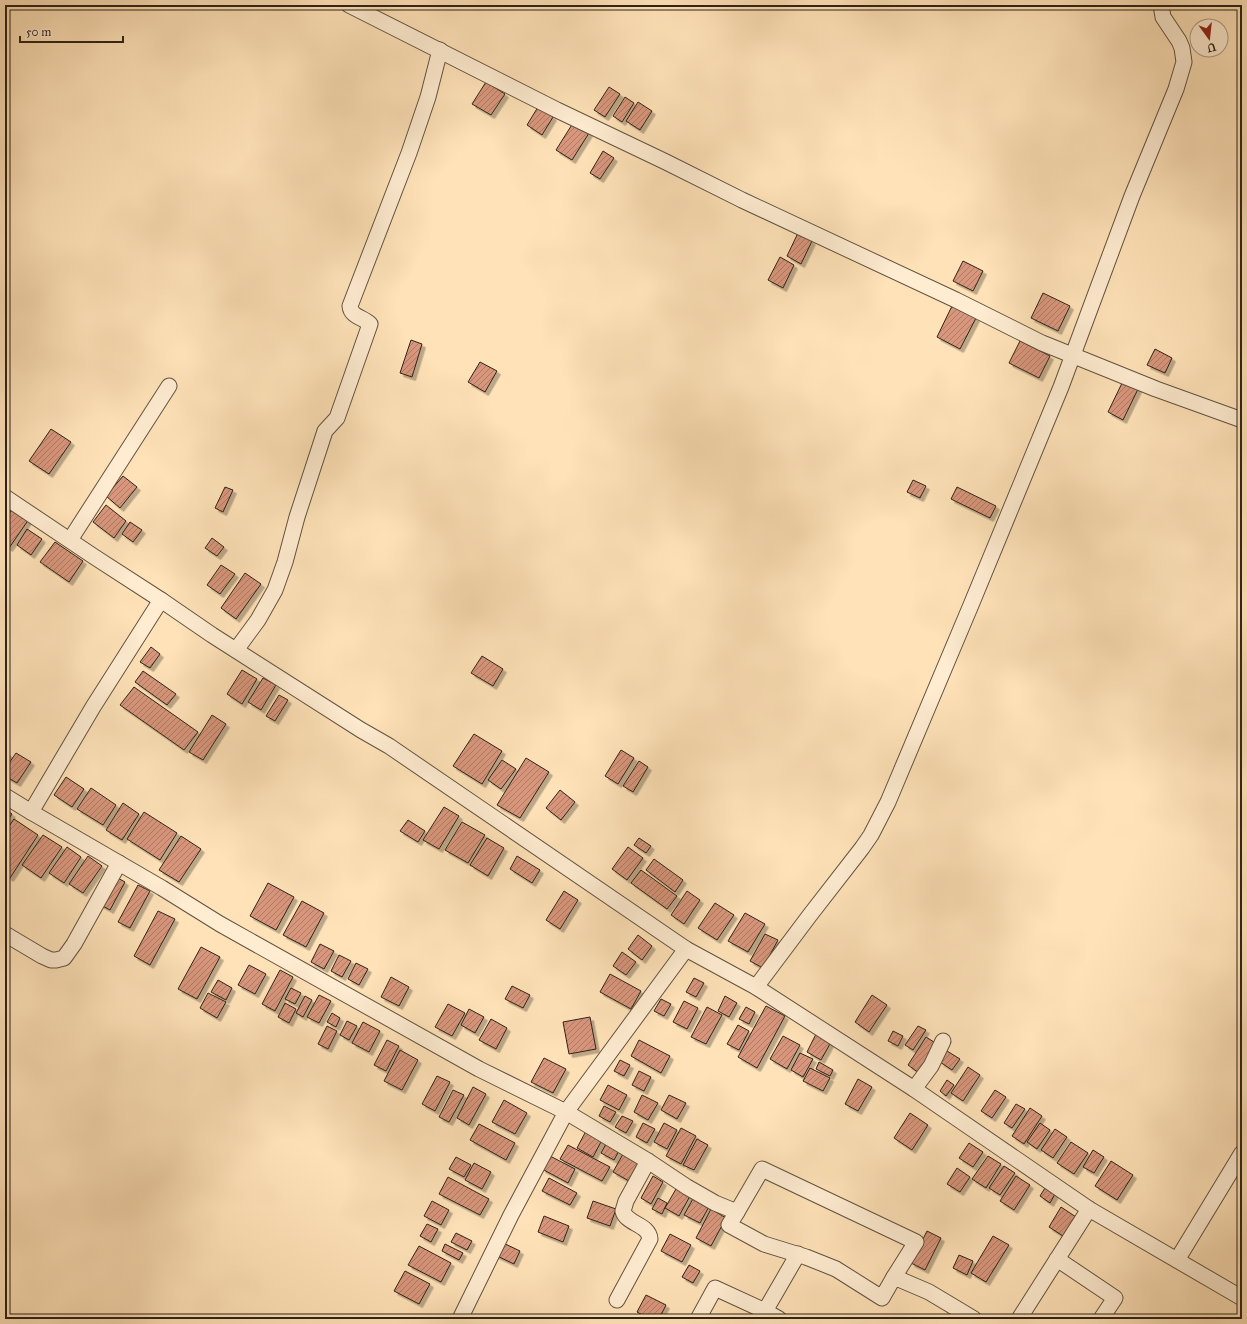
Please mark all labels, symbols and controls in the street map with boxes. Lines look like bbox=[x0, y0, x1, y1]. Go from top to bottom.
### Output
scale bar bbox=[20, 18, 123, 44]
north arrow bbox=[1189, 18, 1229, 58]
text: 50 m bbox=[26, 25, 51, 39]
text: U bbox=[1205, 40, 1217, 55]

